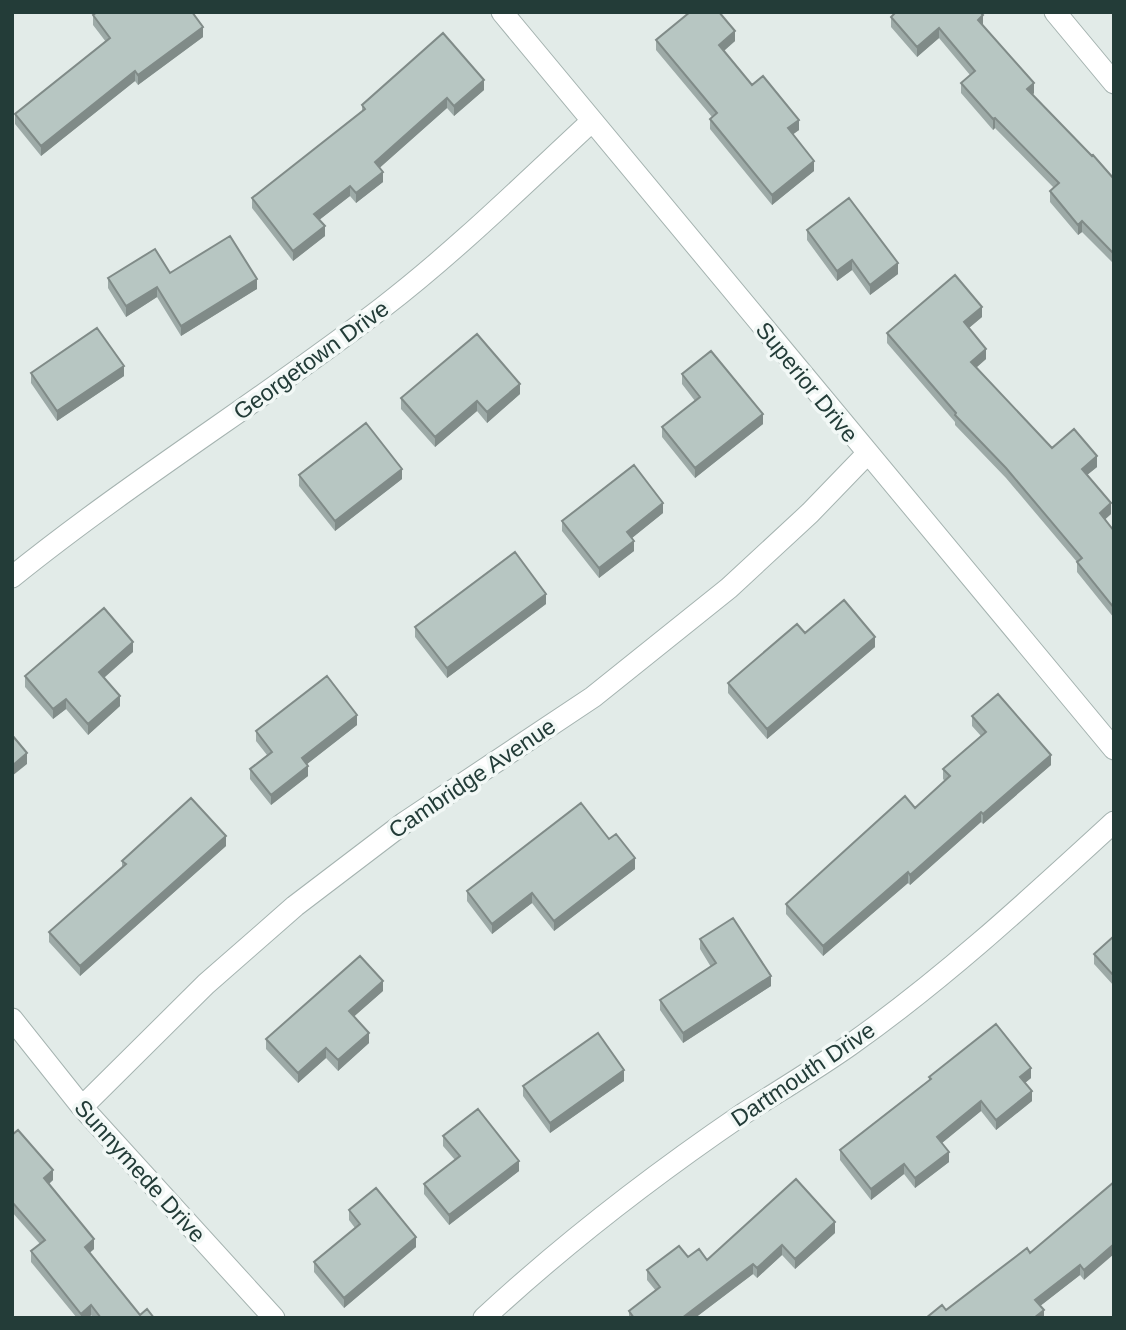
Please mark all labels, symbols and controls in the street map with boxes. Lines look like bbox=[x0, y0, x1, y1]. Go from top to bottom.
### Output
street label: Georgetown Drive bbox=[228, 295, 394, 425]
street label: Superior Drive bbox=[751, 317, 863, 447]
street label: Cambridge Avenue bbox=[384, 713, 560, 843]
street label: Dartmouth Drive bbox=[726, 1016, 880, 1132]
street label: Sunnymede Drive bbox=[69, 1094, 211, 1248]

